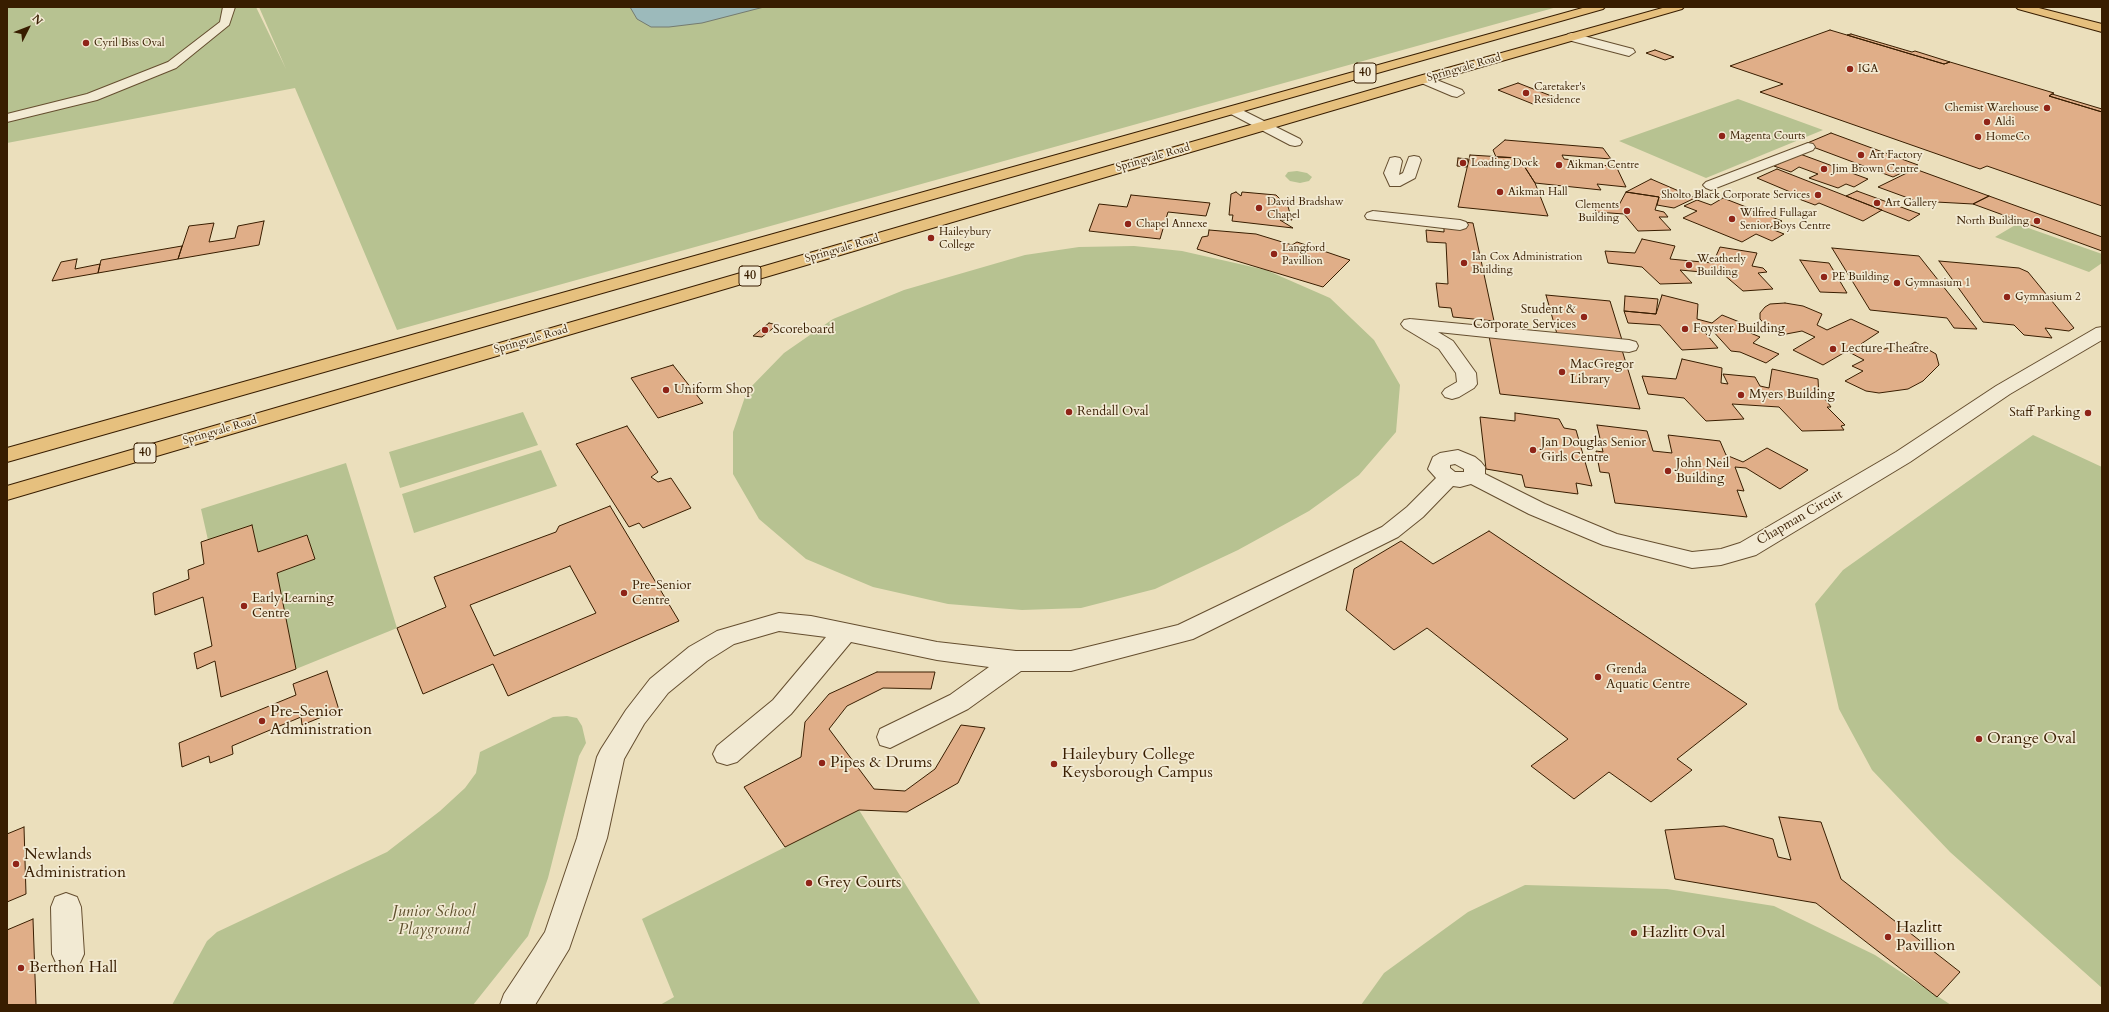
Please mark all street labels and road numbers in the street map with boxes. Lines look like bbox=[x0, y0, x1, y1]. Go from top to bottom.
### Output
street label: Springvale Road bbox=[1426, 51, 1502, 85]
road number: 40 bbox=[1354, 63, 1376, 83]
street label: Springvale Road bbox=[1115, 141, 1191, 175]
street label: Springvale Road bbox=[804, 232, 880, 266]
road number: 40 bbox=[739, 266, 761, 286]
street label: Springvale Road bbox=[493, 323, 569, 357]
street label: Springvale Road bbox=[182, 414, 258, 448]
road number: 40 bbox=[134, 443, 156, 463]
street label: Chapman Circuit bbox=[1754, 487, 1846, 549]

